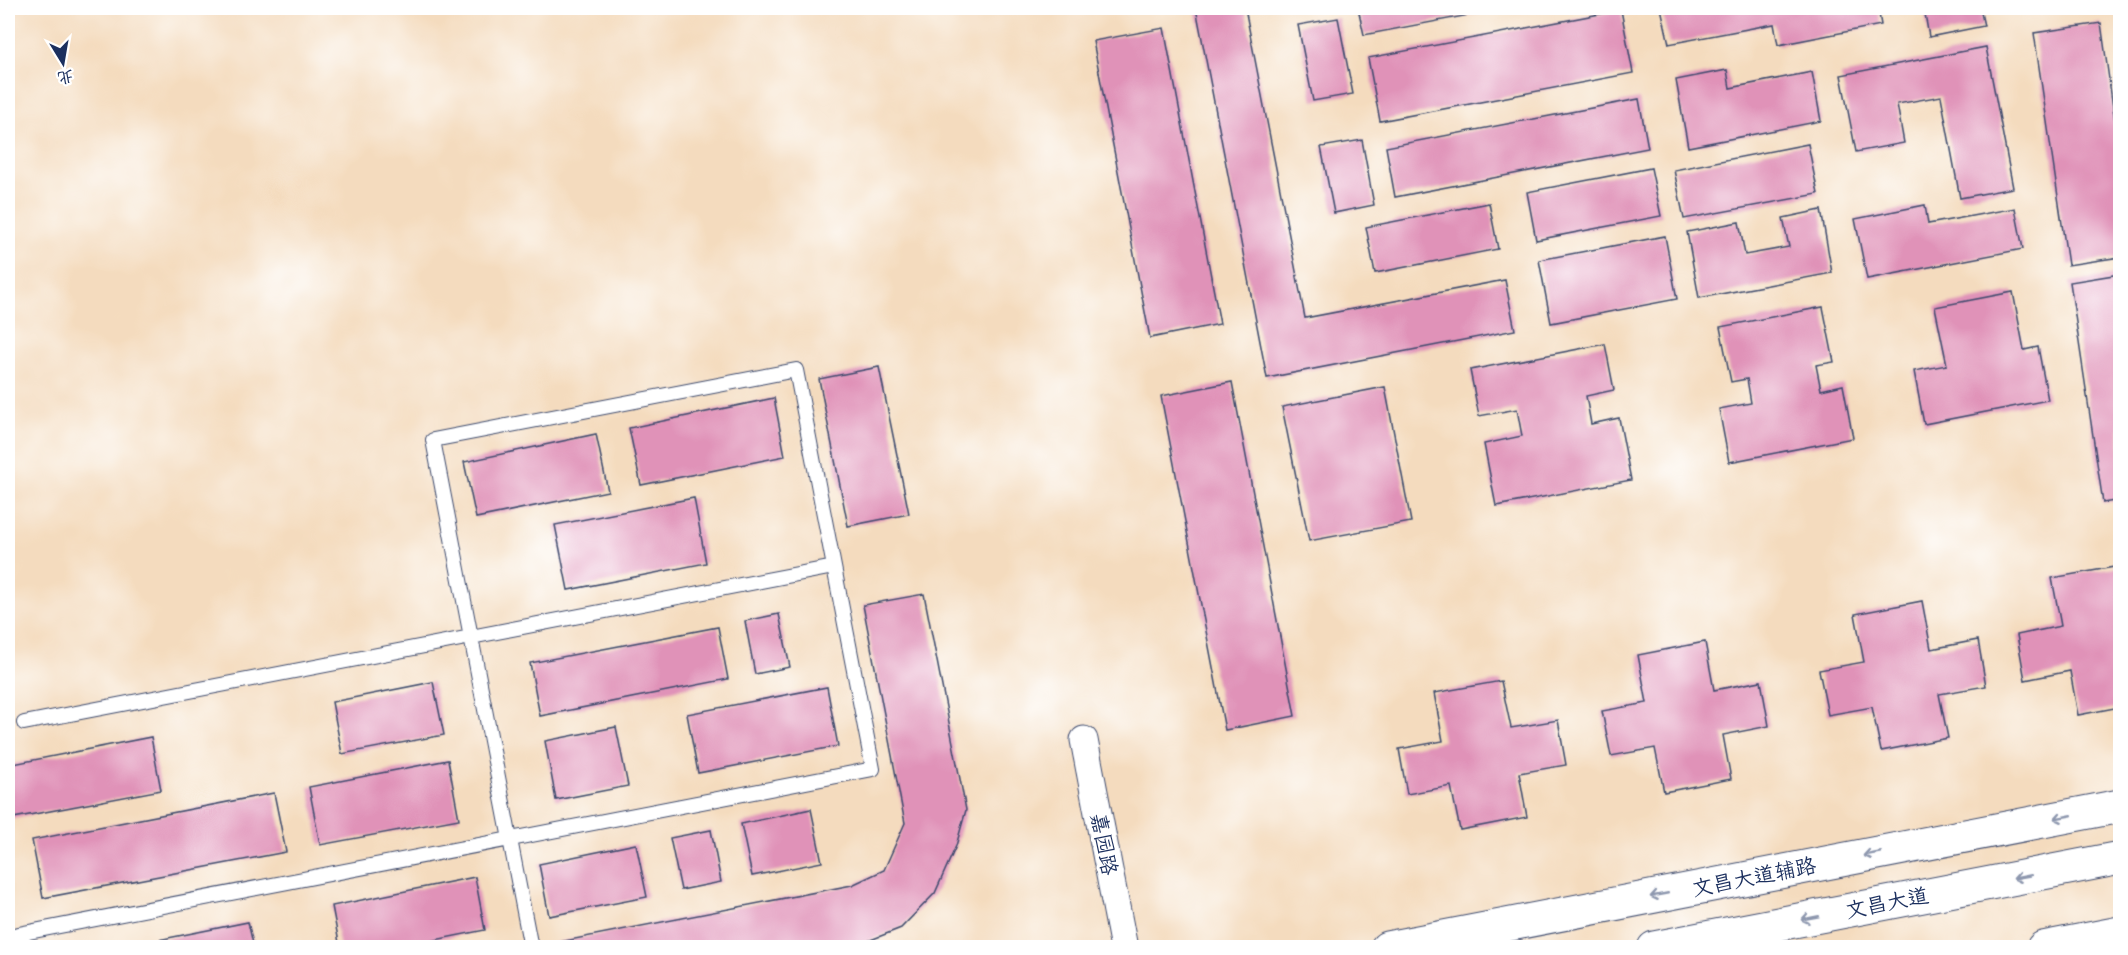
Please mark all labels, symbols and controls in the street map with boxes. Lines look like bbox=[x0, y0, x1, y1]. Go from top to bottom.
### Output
north arrow bbox=[33, 33, 93, 93]
text: 北 bbox=[56, 64, 76, 89]
street label: 嘉园路 bbox=[1083, 810, 1124, 878]
one-way arrow bbox=[2054, 812, 2073, 823]
one-way arrow bbox=[1862, 849, 1882, 860]
street label: 文昌大道辅路 bbox=[1689, 851, 1819, 904]
one-way arrow bbox=[2012, 872, 2032, 883]
street label: 文昌大道 bbox=[1843, 881, 1931, 926]
one-way arrow bbox=[1650, 890, 1670, 901]
one-way arrow bbox=[1800, 913, 1820, 924]

